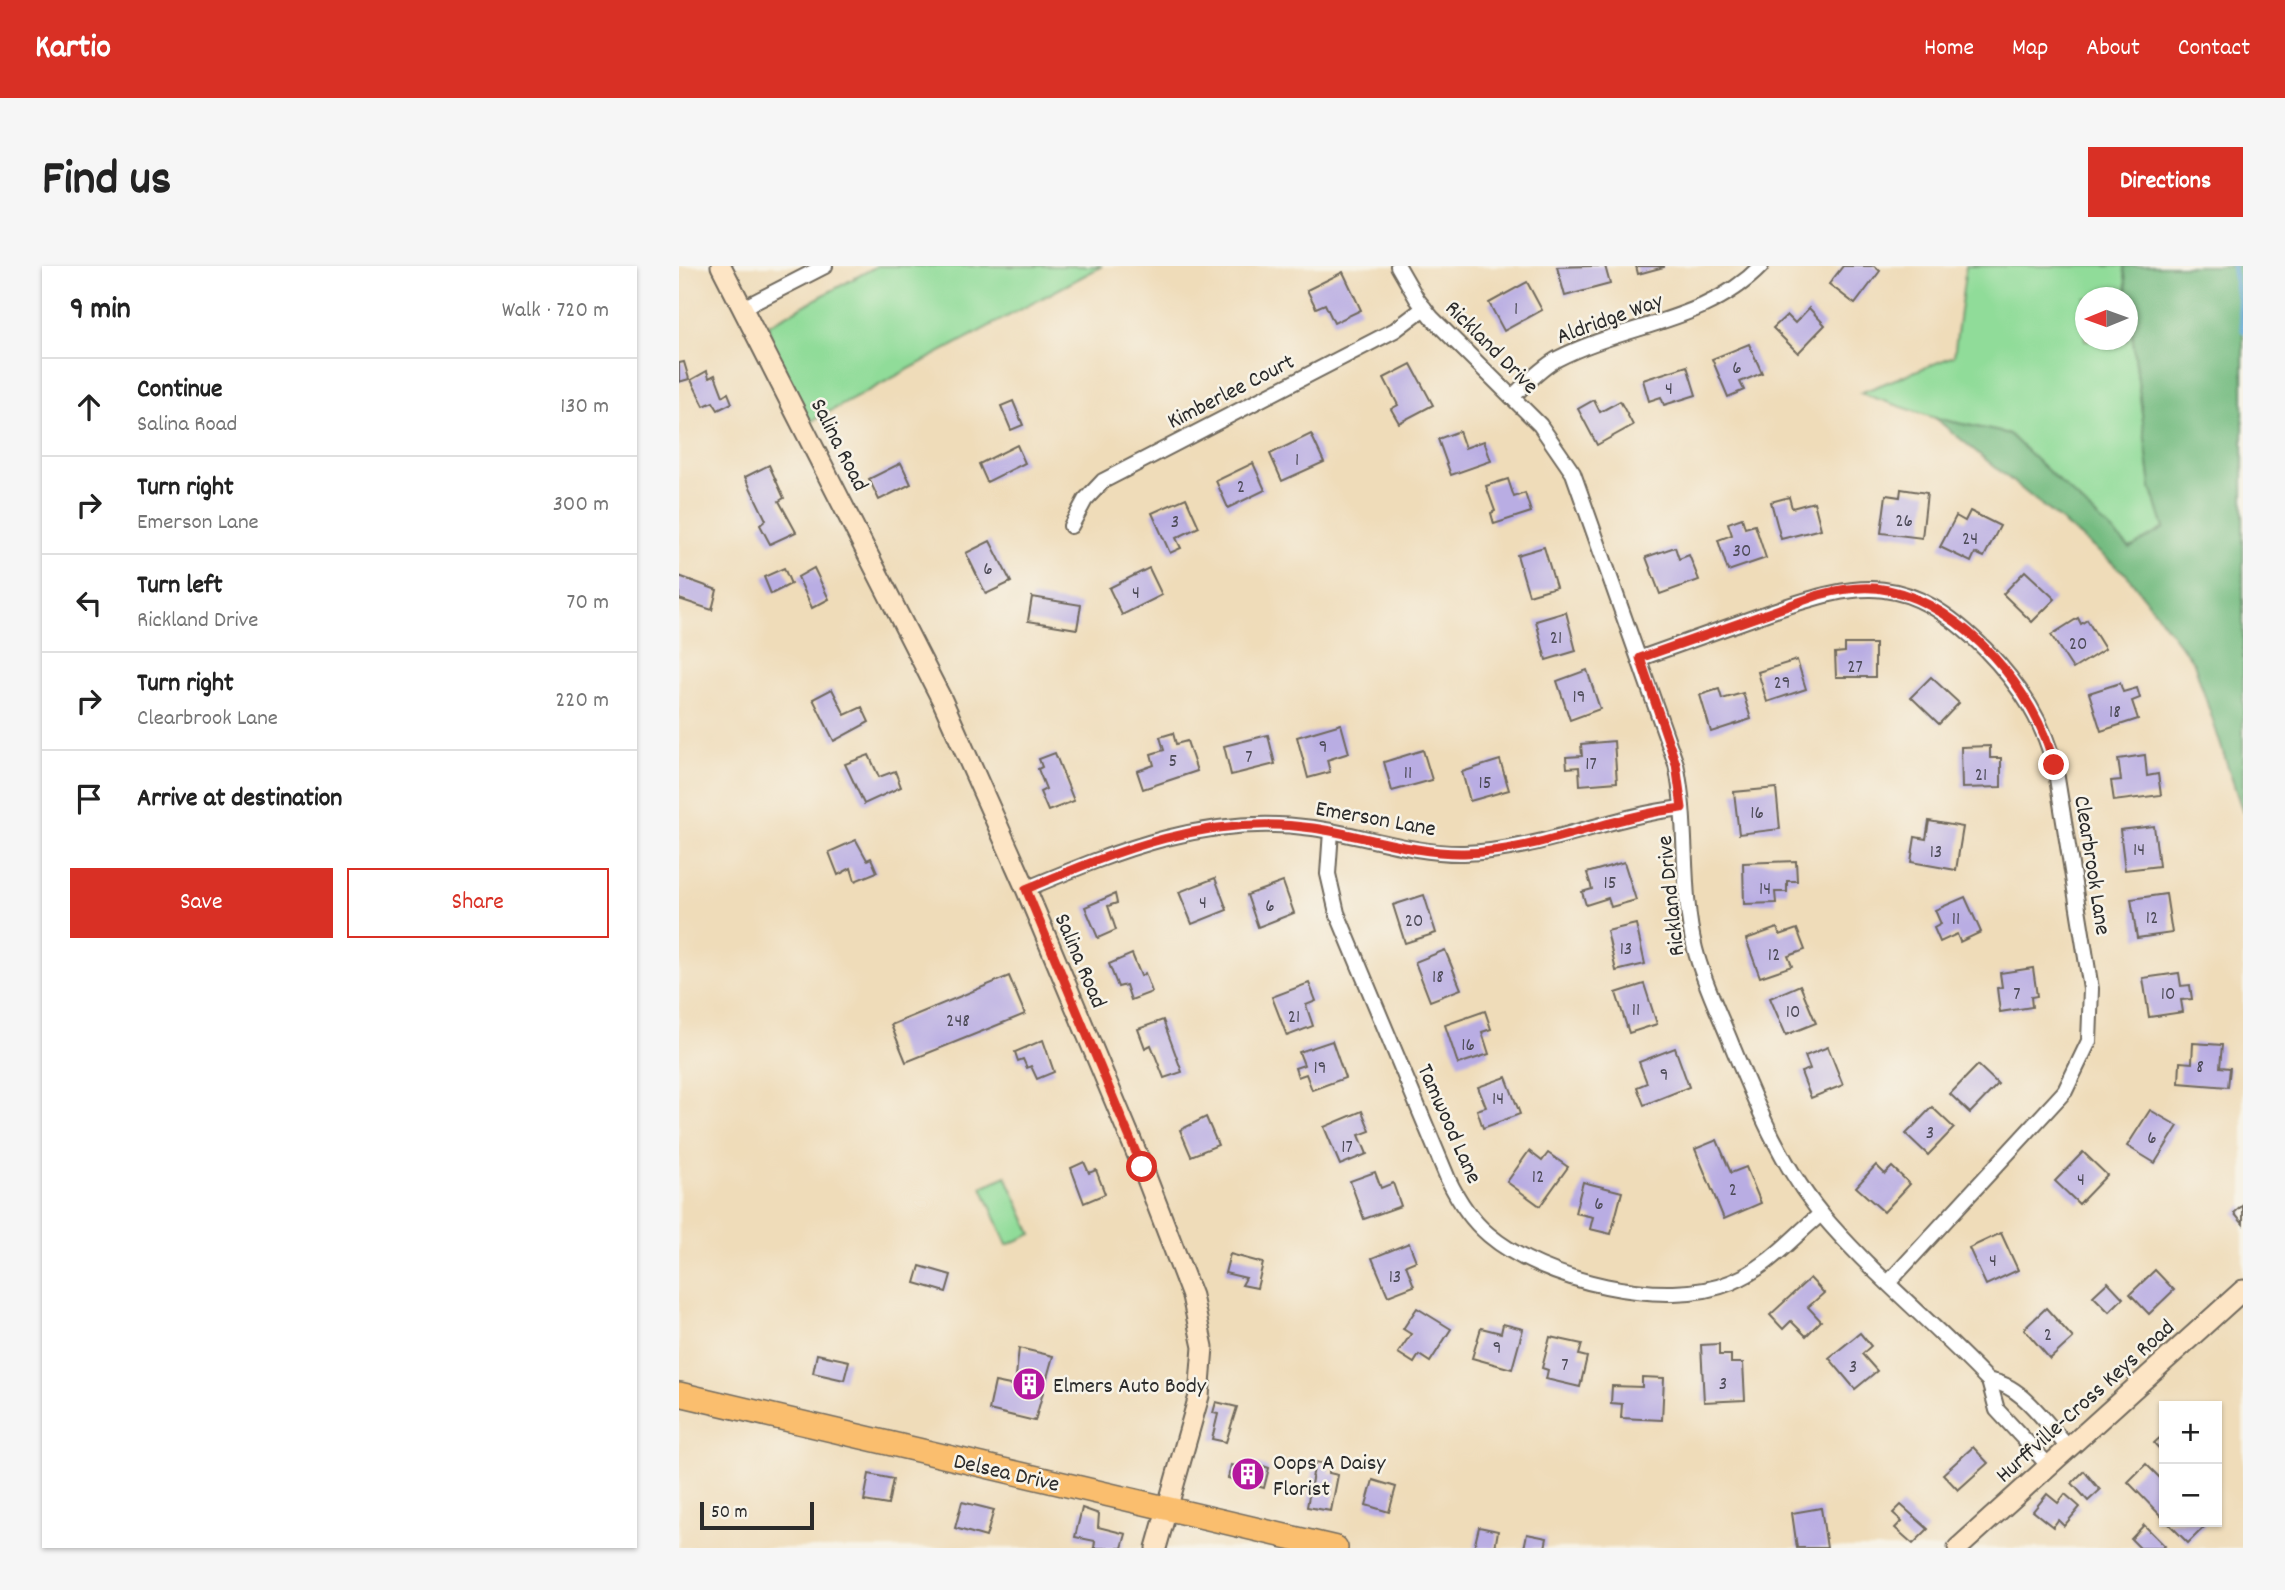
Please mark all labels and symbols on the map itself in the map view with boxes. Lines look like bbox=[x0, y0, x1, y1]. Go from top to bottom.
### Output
street label: Aldridge Way bbox=[1552, 286, 1669, 355]
north arrow bbox=[2075, 287, 2138, 350]
street label: Rickland Drive bbox=[1436, 294, 1545, 403]
house number: 1 bbox=[1514, 297, 1518, 324]
street label: Kimberlee Court bbox=[1162, 347, 1301, 439]
house number: 6 bbox=[1732, 356, 1742, 383]
house number: 4 bbox=[1665, 377, 1673, 404]
street label: Salina Road bbox=[800, 393, 875, 498]
house number: 1 bbox=[1295, 448, 1299, 475]
house number: 2 bbox=[1237, 475, 1245, 502]
house number: 26 bbox=[1895, 509, 1913, 536]
house number: 3 bbox=[1171, 510, 1179, 537]
house number: 24 bbox=[1962, 527, 1978, 554]
house number: 30 bbox=[1733, 539, 1751, 566]
house number: 6 bbox=[983, 557, 993, 584]
house number: 4 bbox=[1132, 581, 1140, 608]
house number: 21 bbox=[1550, 626, 1562, 653]
house number: 20 bbox=[2069, 632, 2087, 659]
house number: 27 bbox=[1847, 655, 1863, 682]
house number: 29 bbox=[1773, 671, 1791, 698]
house number: 19 bbox=[1573, 685, 1585, 712]
house number: 18 bbox=[2109, 700, 2121, 727]
house number: 9 bbox=[1319, 735, 1327, 762]
house number: 7 bbox=[1245, 745, 1253, 772]
house number: 5 bbox=[1169, 749, 1177, 776]
route end bbox=[2038, 749, 2069, 780]
house number: 17 bbox=[1585, 752, 1597, 779]
house number: 11 bbox=[1404, 761, 1412, 788]
house number: 21 bbox=[1975, 763, 1987, 790]
house number: 15 bbox=[1479, 771, 1491, 798]
street label: Clearbrook Lane bbox=[2063, 793, 2118, 938]
street label: Emerson Lane bbox=[1313, 794, 1438, 847]
house number: 16 bbox=[1750, 801, 1764, 828]
street label: Rickland Drive bbox=[1650, 834, 1695, 958]
house number: 14 bbox=[2133, 838, 2145, 865]
house number: 13 bbox=[1930, 840, 1942, 867]
house number: 15 bbox=[1604, 871, 1616, 898]
house number: 14 bbox=[1759, 877, 1771, 904]
house number: 4 bbox=[1199, 891, 1207, 918]
house number: 6 bbox=[1265, 894, 1275, 921]
house number: 12 bbox=[2146, 906, 2158, 933]
house number: 11 bbox=[1952, 907, 1960, 934]
street label: Salina Road bbox=[1044, 909, 1114, 1014]
house number: 20 bbox=[1405, 909, 1423, 936]
house number: 13 bbox=[1620, 937, 1632, 964]
house number: 12 bbox=[1768, 943, 1780, 970]
house number: 18 bbox=[1432, 965, 1444, 992]
house number: 7 bbox=[2013, 982, 2021, 1009]
house number: 10 bbox=[2161, 982, 2175, 1009]
house number: 11 bbox=[1632, 998, 1640, 1025]
house number: 10 bbox=[1786, 1000, 1800, 1027]
house number: 21 bbox=[1288, 1005, 1300, 1032]
house number: 248 bbox=[946, 1009, 970, 1036]
house number: 16 bbox=[1461, 1033, 1475, 1060]
house number: 8 bbox=[2196, 1055, 2204, 1082]
house number: 19 bbox=[1314, 1056, 1326, 1083]
street label: Tamwood Lane bbox=[1407, 1059, 1489, 1190]
house number: 9 bbox=[1660, 1063, 1668, 1090]
house number: 14 bbox=[1492, 1087, 1504, 1114]
house number: 3 bbox=[1926, 1121, 1934, 1148]
house number: 6 bbox=[2147, 1126, 2157, 1153]
house number: 17 bbox=[1341, 1135, 1353, 1162]
route start bbox=[1126, 1151, 1157, 1182]
house number: 12 bbox=[1532, 1165, 1544, 1192]
house number: 4 bbox=[2077, 1168, 2085, 1195]
house number: 2 bbox=[1729, 1178, 1737, 1205]
house number: 6 bbox=[1594, 1192, 1604, 1219]
house number: 4 bbox=[1989, 1249, 1997, 1276]
house number: 13 bbox=[1389, 1265, 1401, 1292]
street label: Hurffville-Cross Keys Road bbox=[1989, 1313, 2183, 1492]
house number: 2 bbox=[2044, 1323, 2052, 1350]
house number: 9 bbox=[1493, 1336, 1501, 1363]
house number: 7 bbox=[1561, 1353, 1569, 1380]
house number: 3 bbox=[1849, 1355, 1857, 1382]
building icon: Elmers Auto Body bbox=[1010, 1365, 1048, 1403]
place label: Elmers Auto Body bbox=[1053, 1371, 1207, 1404]
house number: 3 bbox=[1719, 1372, 1727, 1399]
street label: Delsea Drive bbox=[950, 1446, 1062, 1503]
place label: Oops A Daisy Florist bbox=[1273, 1448, 1386, 1507]
building icon: Oops A Daisy Florist bbox=[1229, 1455, 1267, 1493]
scale bar bbox=[700, 1499, 814, 1531]

